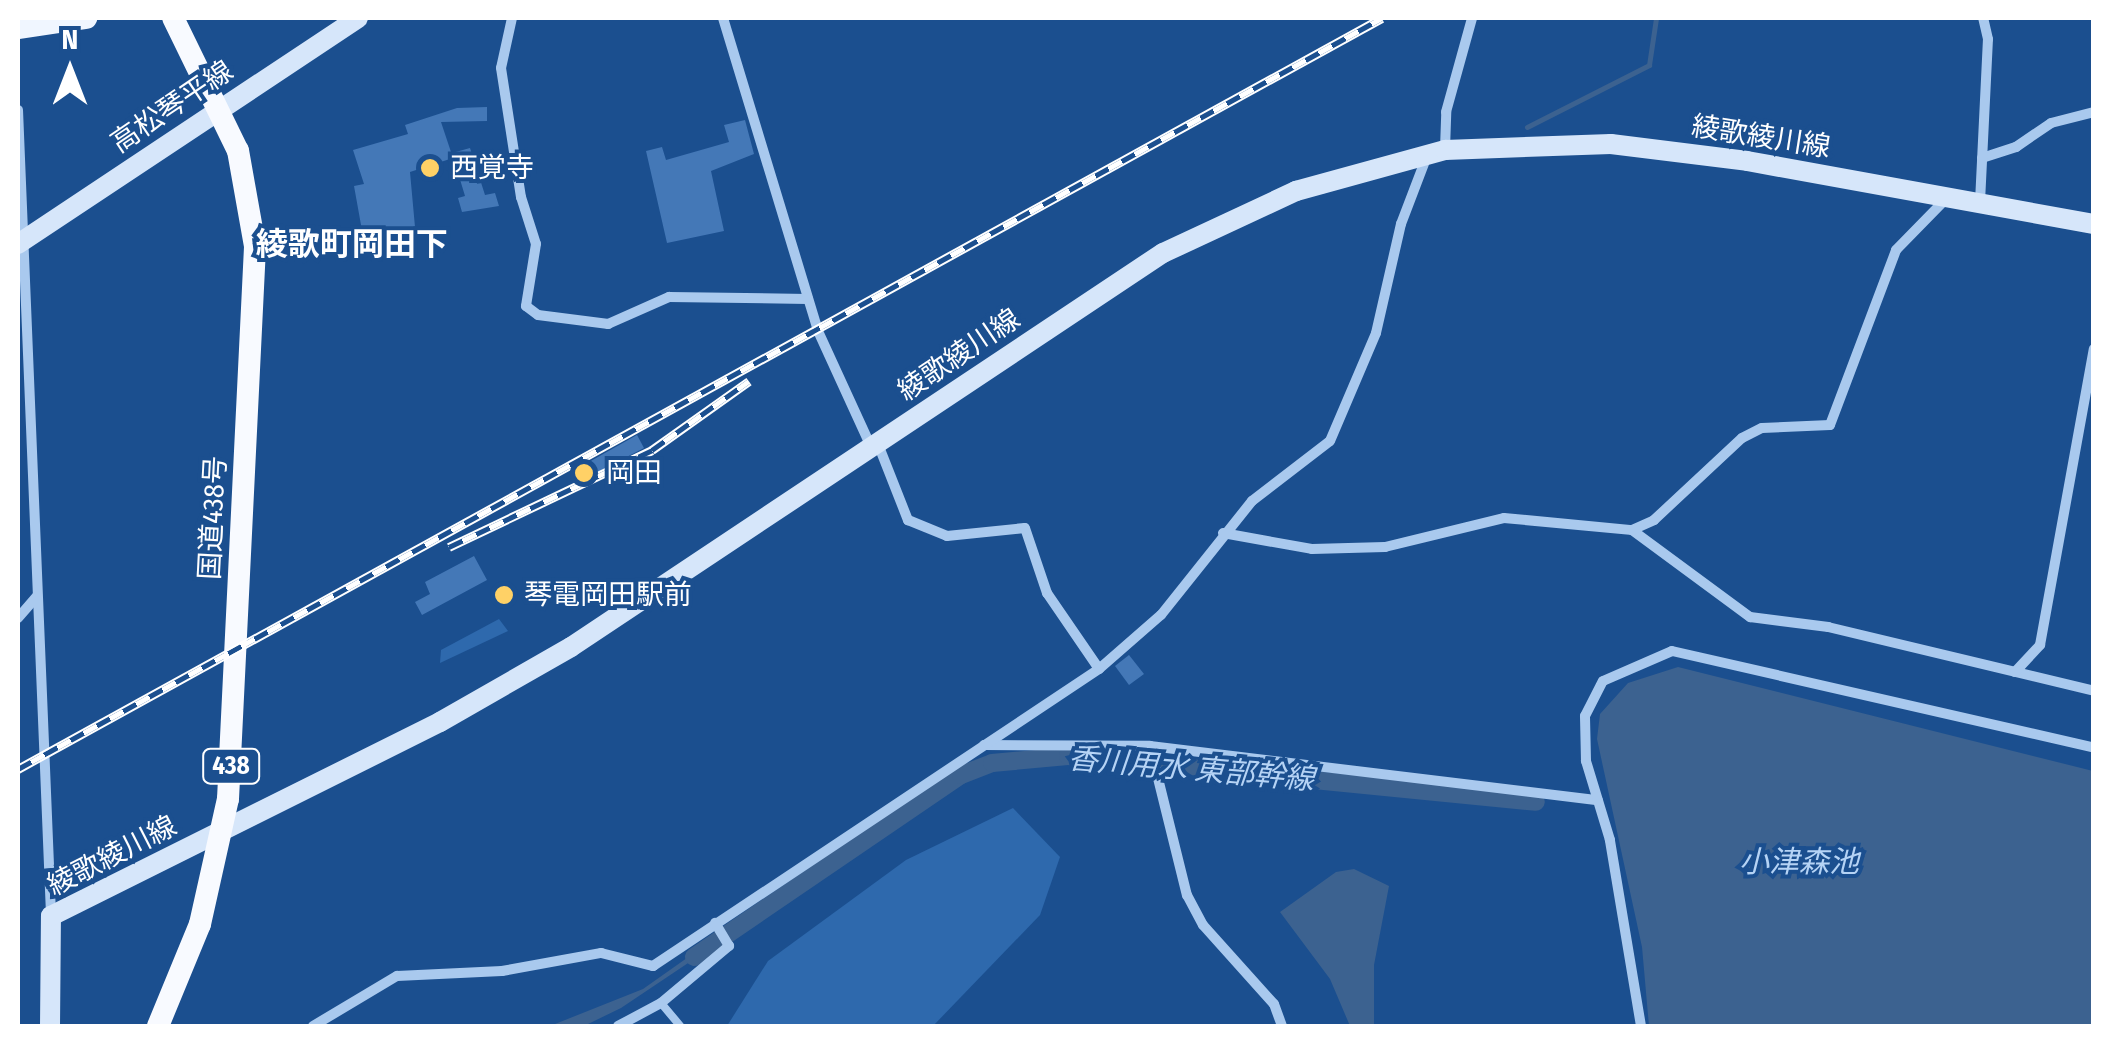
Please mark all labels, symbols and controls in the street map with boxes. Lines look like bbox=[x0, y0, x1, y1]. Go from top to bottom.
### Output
north arrow bbox=[20, 20, 120, 120]
text: N bbox=[62, 23, 78, 56]
street label: 高松琴平線 bbox=[105, 54, 239, 160]
street label: 綾歌綾川線 bbox=[1689, 109, 1833, 165]
place label: 西覚寺 bbox=[450, 151, 534, 185]
marker: 西覚寺 bbox=[419, 157, 441, 179]
district label: 綾歌町岡田下 bbox=[256, 225, 448, 263]
street label: 綾歌綾川線 bbox=[892, 302, 1026, 408]
street label: 国道438号 bbox=[193, 455, 233, 581]
place label: 岡田 bbox=[606, 456, 662, 490]
marker: 岡田 bbox=[571, 460, 597, 486]
place label: 琴電岡田駅前 bbox=[524, 578, 692, 612]
marker: 琴電岡田駅前 bbox=[493, 584, 515, 606]
water label: 香川用水 東部幹線 bbox=[1066, 740, 1316, 798]
road number: 438 bbox=[201, 746, 261, 786]
street label: 綾歌綾川線 bbox=[42, 809, 182, 903]
water label: 小津森池 bbox=[1739, 844, 1859, 880]

